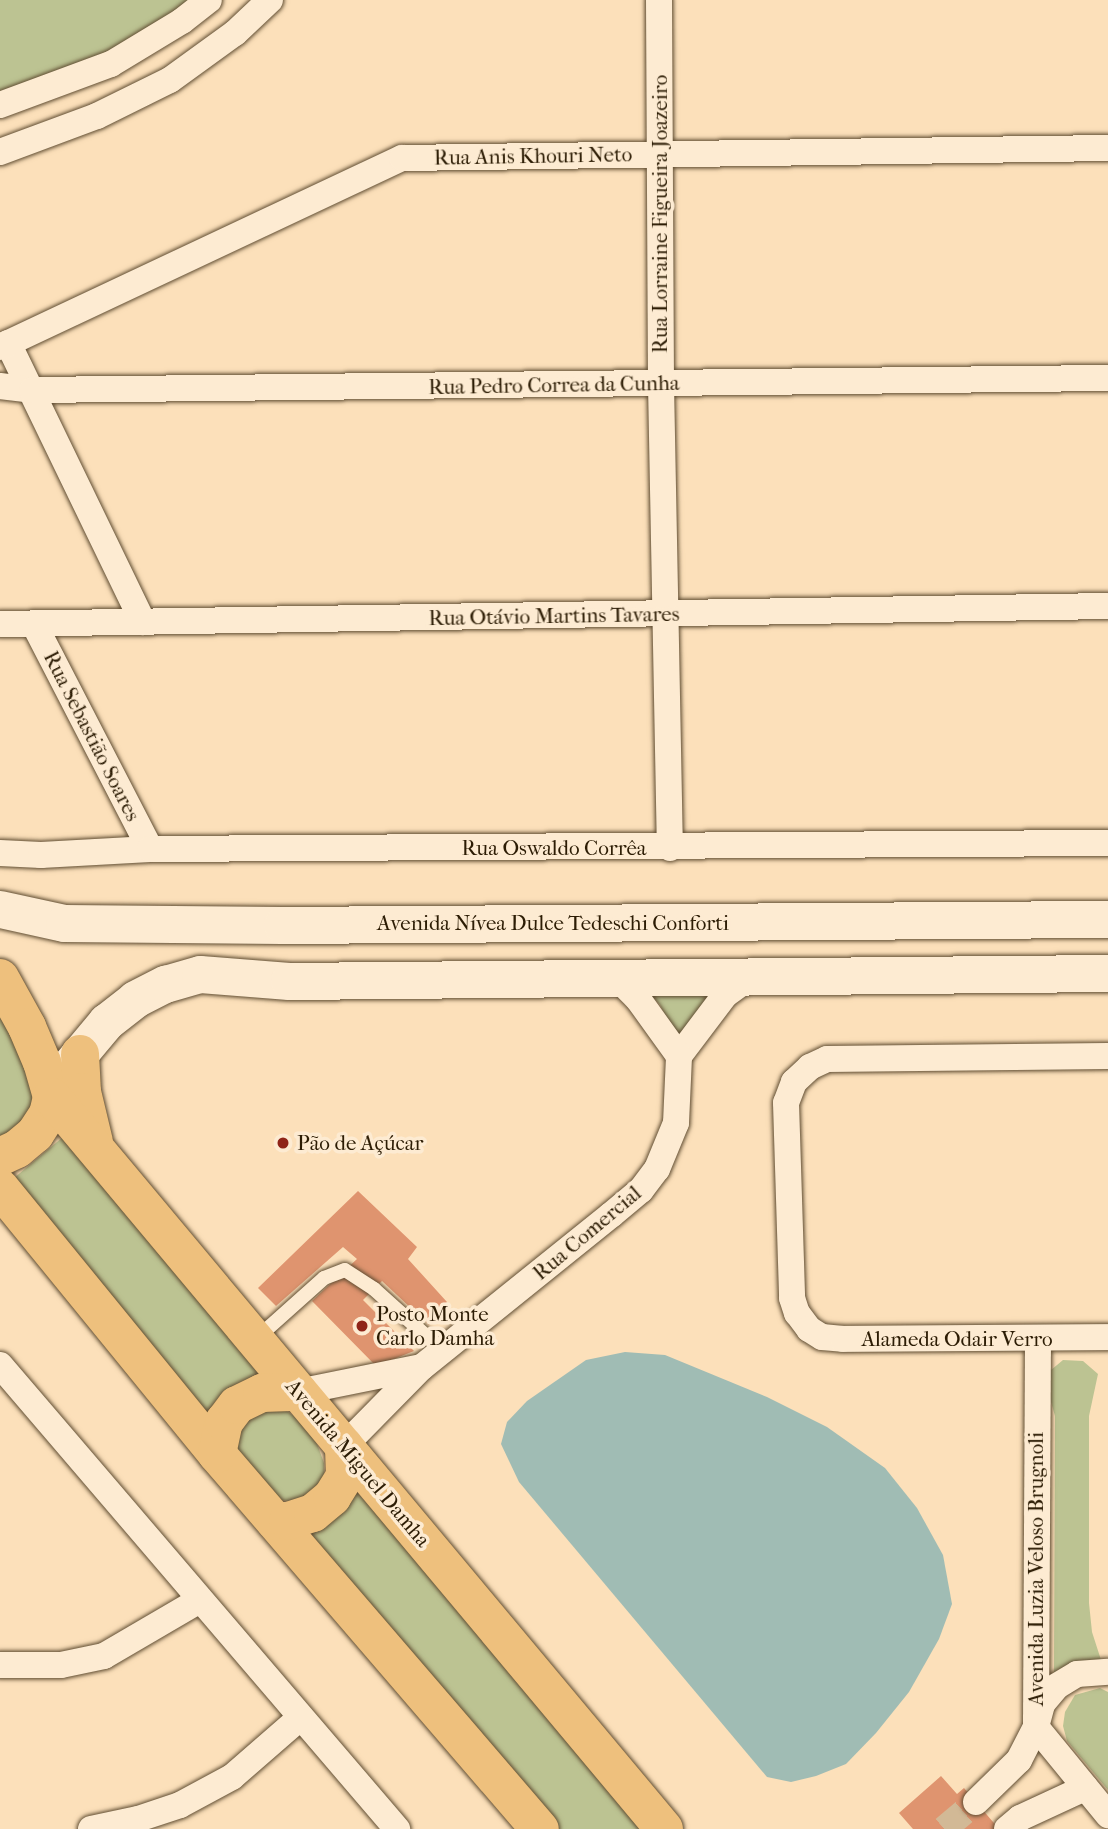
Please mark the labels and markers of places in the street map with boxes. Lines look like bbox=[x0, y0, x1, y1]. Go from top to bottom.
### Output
place label: Pão de Açúcar bbox=[297, 1130, 423, 1156]
marker: Pão de Açúcar bbox=[275, 1135, 291, 1151]
place label: Posto Monte Carlo Damha bbox=[376, 1301, 494, 1351]
marker: Posto Monte Carlo Damha bbox=[354, 1318, 370, 1334]

